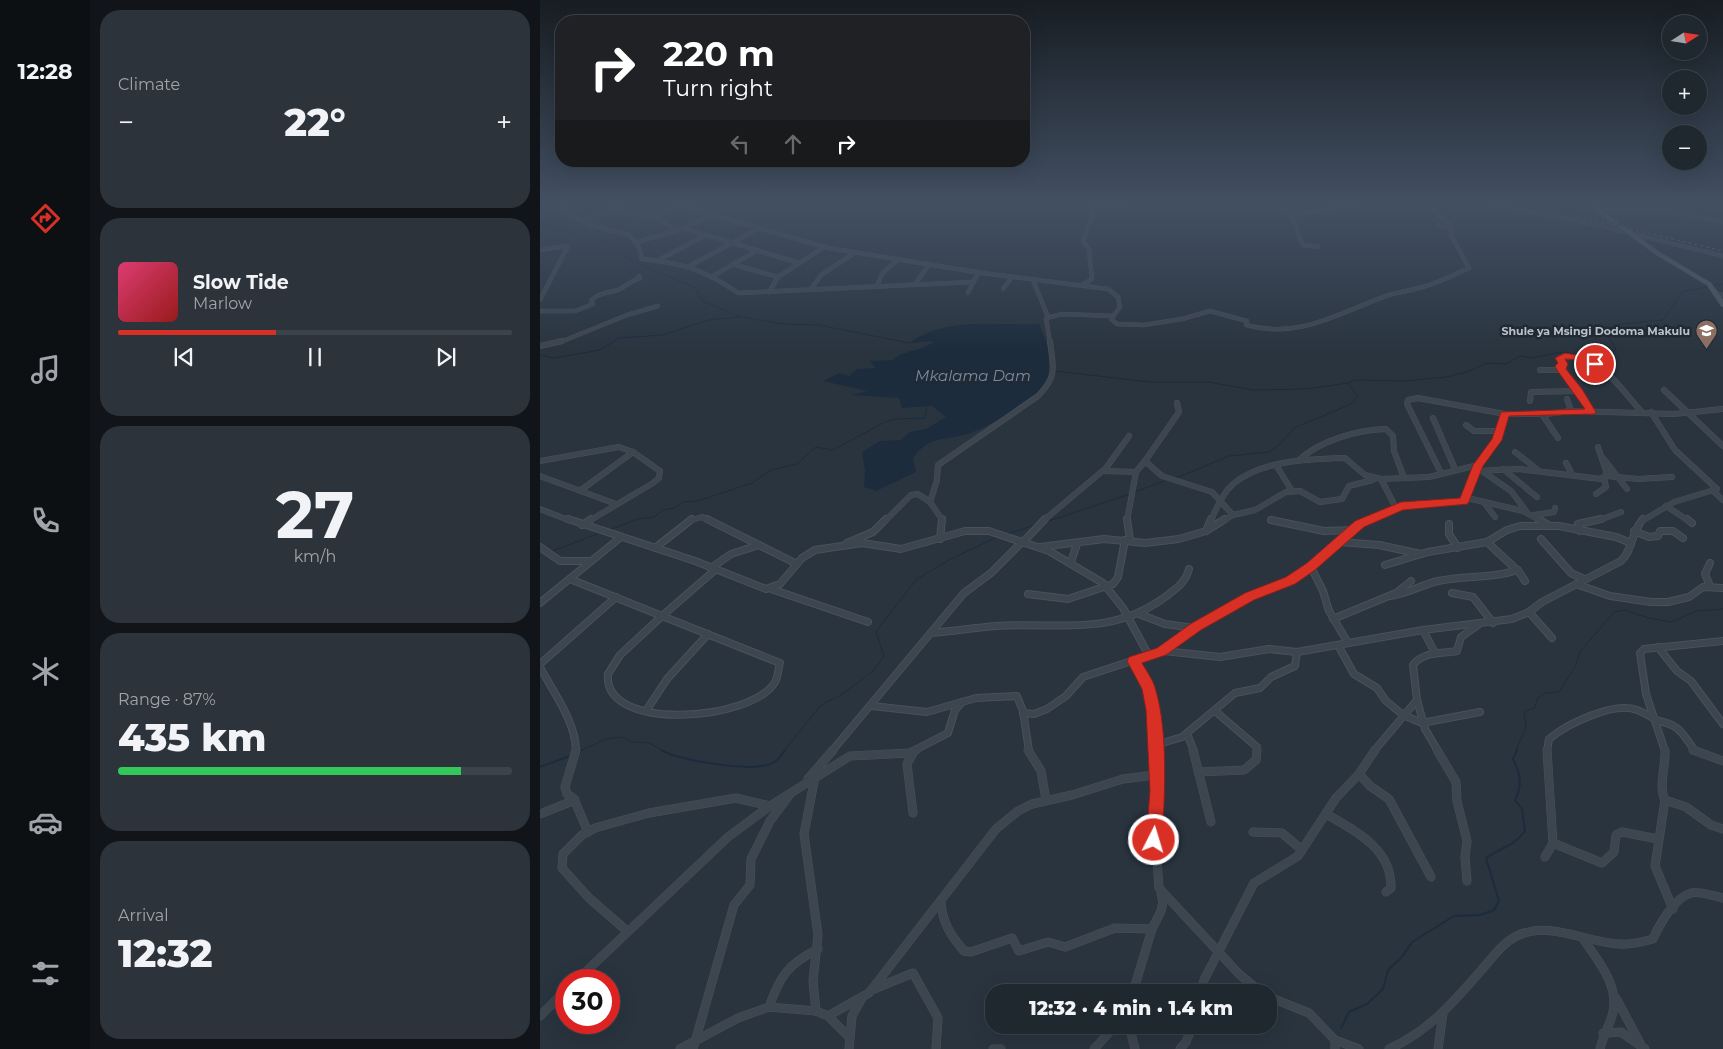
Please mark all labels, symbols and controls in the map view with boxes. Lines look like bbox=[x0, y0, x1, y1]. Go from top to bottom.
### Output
north arrow bbox=[1662, 15, 1708, 60]
map controls bbox=[1662, 15, 1707, 170]
text: 220 m bbox=[663, 32, 775, 75]
icon: right bbox=[580, 35, 645, 100]
text: 12:28 bbox=[18, 58, 72, 85]
button: + bbox=[1662, 70, 1707, 115]
text: Climate bbox=[118, 75, 180, 94]
text: Turn right bbox=[663, 75, 773, 102]
text: 22° bbox=[284, 99, 346, 146]
text: − bbox=[118, 105, 134, 139]
text: + bbox=[496, 105, 512, 139]
button: − bbox=[1662, 125, 1707, 170]
icon: left bbox=[726, 130, 754, 158]
icon: ahead bbox=[779, 130, 807, 158]
icon: right bbox=[832, 130, 860, 158]
icon: directions bbox=[28, 201, 63, 236]
text: Slow Tide bbox=[193, 271, 289, 294]
text: Marlow bbox=[193, 294, 252, 313]
school or university icon: Shule ya Msingi Dodoma Makulu bbox=[1694, 319, 1718, 350]
place label: Shule ya Msingi Dodoma Makulu bbox=[1501, 324, 1690, 338]
icon: previous bbox=[170, 343, 198, 371]
icon: pause bbox=[301, 343, 329, 371]
icon: next bbox=[432, 343, 460, 371]
pin bbox=[1574, 343, 1616, 385]
icon: arrive bbox=[1581, 350, 1609, 378]
icon: music bbox=[28, 352, 63, 387]
water label: Mkalama Dam bbox=[915, 366, 1031, 385]
text: 27 bbox=[276, 475, 354, 554]
icon: phone bbox=[28, 503, 63, 538]
text: km/h bbox=[294, 547, 336, 566]
icon: climate bbox=[28, 654, 63, 689]
text: Range · 87% bbox=[118, 690, 216, 709]
text: 435 km bbox=[118, 714, 267, 761]
icon: car bbox=[28, 805, 63, 840]
position arrow bbox=[1127, 813, 1179, 865]
text: Arrival bbox=[118, 906, 168, 925]
text: 12:32 bbox=[118, 930, 212, 977]
icon: filters bbox=[28, 956, 63, 991]
speed limit sign: 30 bbox=[555, 969, 620, 1034]
text: 12:32 · 4 min · 1.4 km bbox=[1029, 997, 1233, 1020]

